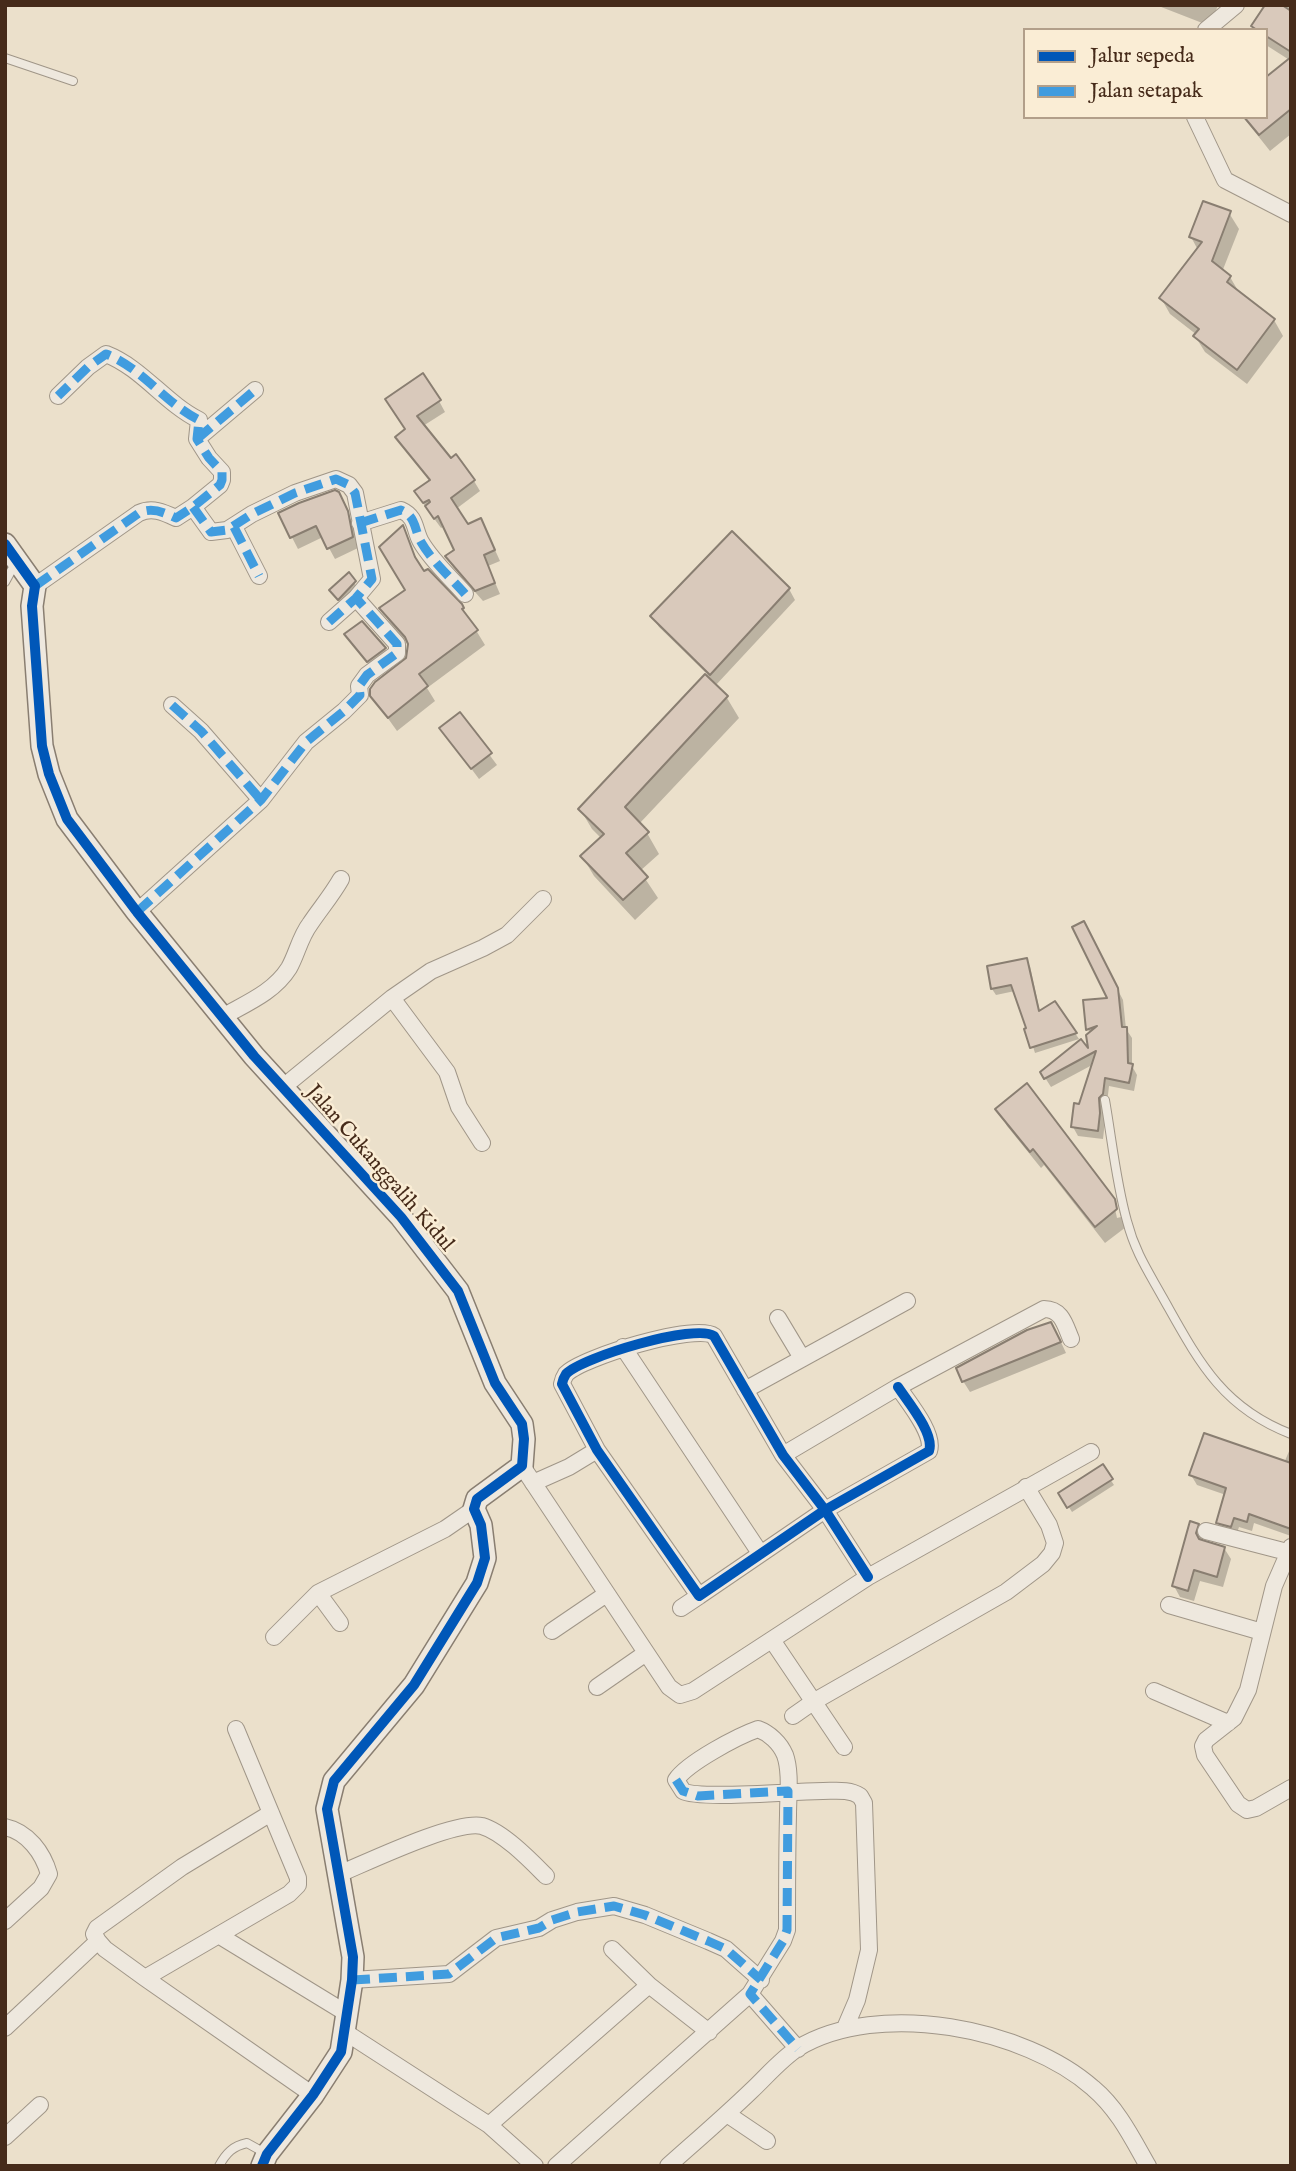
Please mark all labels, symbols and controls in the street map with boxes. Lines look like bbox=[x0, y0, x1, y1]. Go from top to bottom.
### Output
legend bbox=[1023, 28, 1268, 119]
text: Jalur sepeda bbox=[1090, 43, 1194, 70]
text: Jalan setapak bbox=[1090, 78, 1203, 105]
street label: Jalan Cukanggalih Kidul bbox=[300, 1080, 458, 1258]

